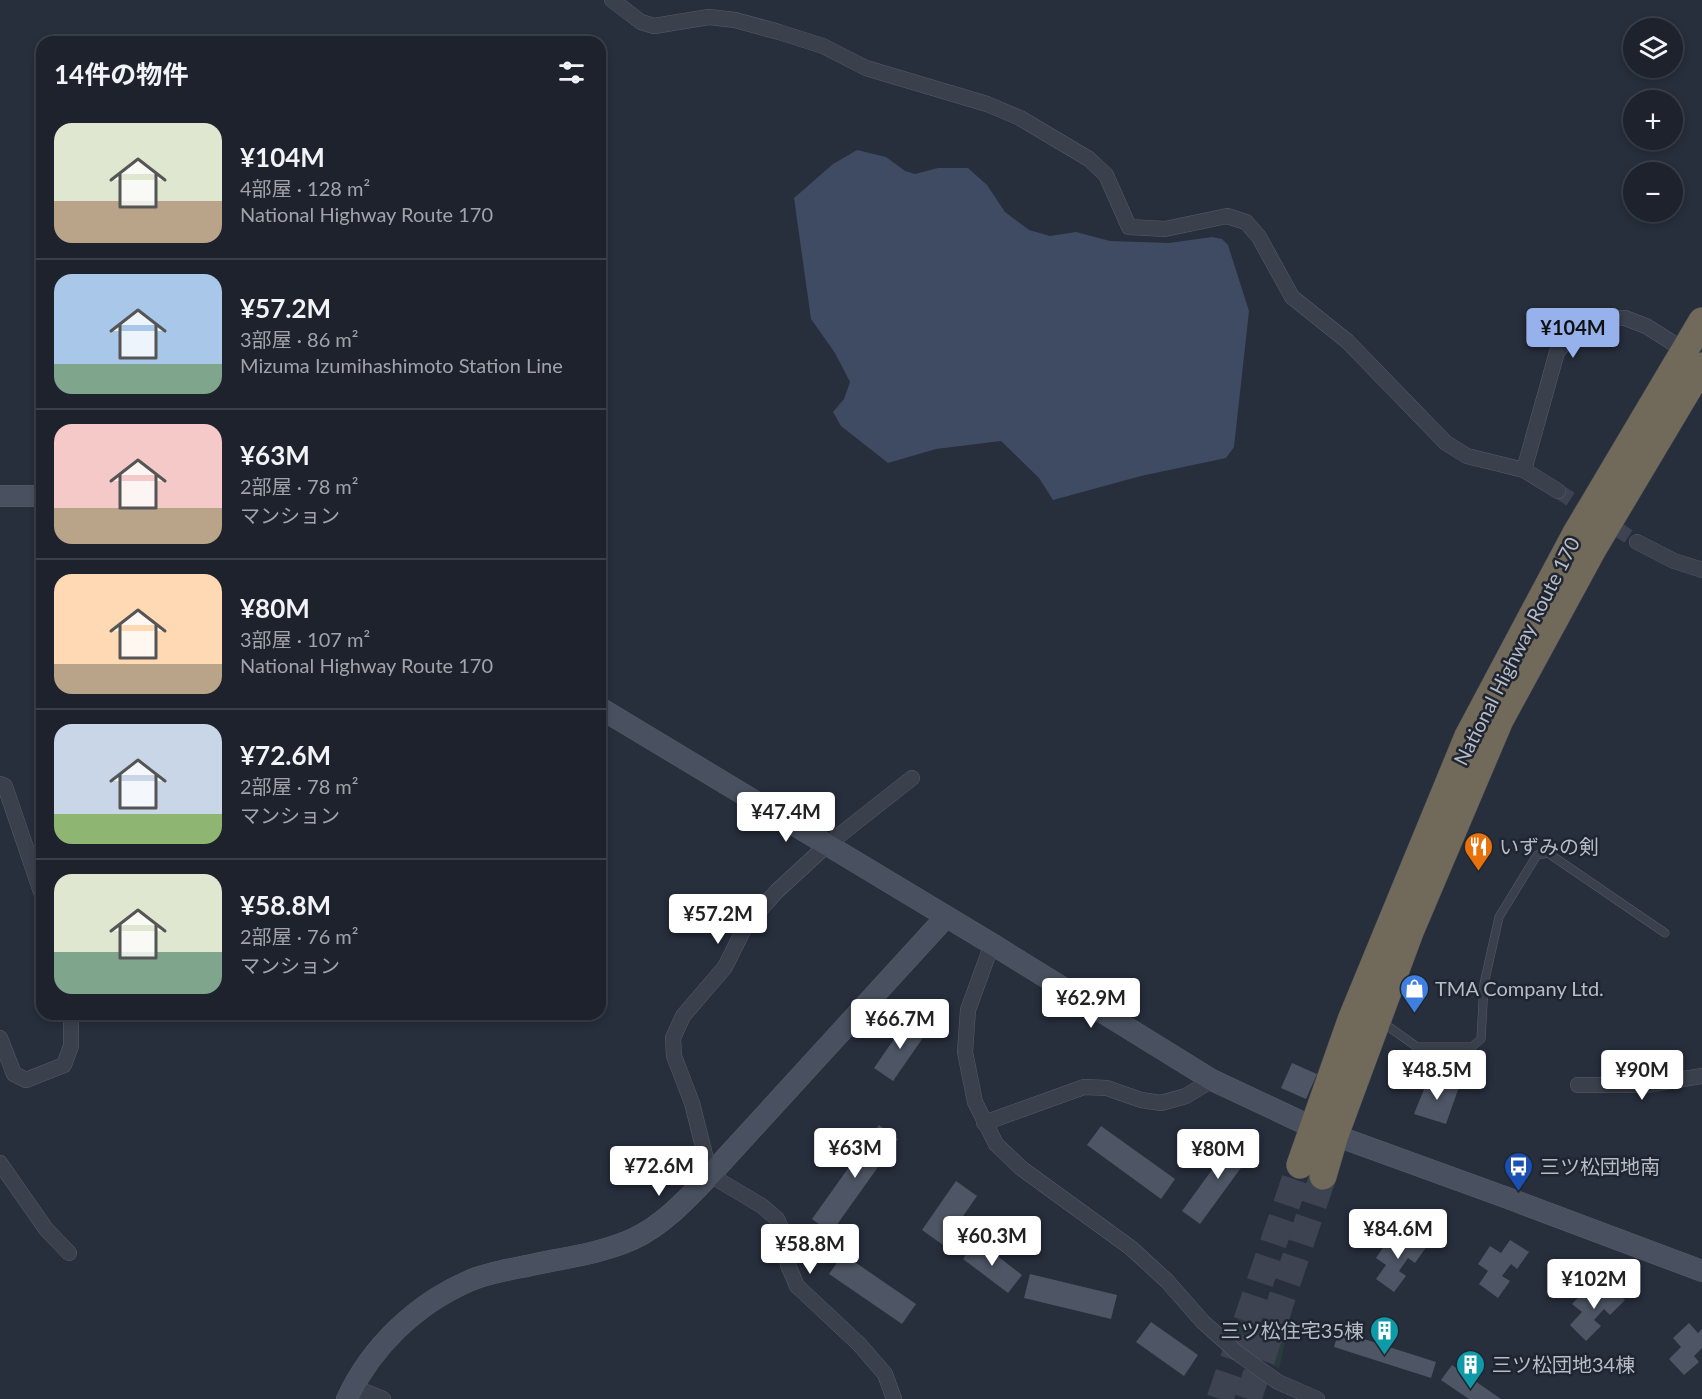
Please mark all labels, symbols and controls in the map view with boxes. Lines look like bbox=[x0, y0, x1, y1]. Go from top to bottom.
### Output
map controls bbox=[1623, 18, 1683, 222]
button: layers bbox=[1623, 18, 1683, 78]
icon: filters bbox=[555, 56, 588, 89]
text: 14件の物件 bbox=[54, 58, 188, 90]
button: + bbox=[1623, 90, 1683, 150]
text: ¥104M bbox=[240, 141, 325, 173]
icon: home bbox=[102, 147, 174, 219]
button: − bbox=[1623, 162, 1683, 222]
text: 4部屋 · 128 m² bbox=[240, 176, 370, 200]
text: National Highway Route 170 bbox=[240, 202, 493, 226]
text: ¥57.2M bbox=[240, 292, 331, 324]
icon: home bbox=[102, 298, 174, 370]
pin: ¥104M bbox=[1531, 308, 1615, 359]
text: ¥104M bbox=[1540, 315, 1606, 339]
text: 3部屋 · 86 m² bbox=[240, 327, 359, 351]
text: Mizuma Izumihashimoto Station Line bbox=[240, 353, 563, 377]
text: ¥63M bbox=[240, 439, 310, 471]
icon: home bbox=[102, 448, 174, 520]
text: 2部屋 · 78 m² bbox=[240, 474, 359, 498]
text: マンション bbox=[240, 503, 340, 527]
street label: National Highway Route 170 bbox=[1448, 533, 1584, 769]
text: ¥80M bbox=[240, 592, 310, 624]
icon: home bbox=[102, 598, 174, 670]
text: 3部屋 · 107 m² bbox=[240, 627, 370, 651]
text: National Highway Route 170 bbox=[240, 653, 493, 677]
text: ¥72.6M bbox=[240, 739, 331, 771]
icon: home bbox=[102, 748, 174, 820]
text: 2部屋 · 78 m² bbox=[240, 774, 359, 798]
pin: ¥47.4M bbox=[737, 792, 835, 843]
text: ¥47.4M bbox=[751, 799, 821, 823]
text: マンション bbox=[240, 803, 340, 827]
restaurant icon: いずみの剣 bbox=[1462, 830, 1494, 872]
place label: いずみの剣 bbox=[1499, 834, 1599, 858]
text: ¥58.8M bbox=[240, 889, 331, 921]
pin: ¥57.2M bbox=[669, 894, 767, 945]
icon: home bbox=[102, 898, 174, 970]
text: ¥57.2M bbox=[683, 901, 753, 925]
text: 2部屋 · 76 m² bbox=[240, 924, 359, 948]
text: マンション bbox=[240, 953, 340, 977]
shop icon: TMA Company Ltd. bbox=[1398, 972, 1430, 1014]
place label: TMA Company Ltd. bbox=[1435, 976, 1604, 1000]
pin: ¥62.9M bbox=[1042, 978, 1140, 1029]
text: ¥62.9M bbox=[1056, 985, 1126, 1009]
pin: ¥66.7M bbox=[851, 999, 949, 1050]
text: ¥66.7M bbox=[865, 1006, 935, 1030]
pin: ¥48.5M bbox=[1388, 1050, 1486, 1101]
pin: ¥90M bbox=[1606, 1050, 1678, 1101]
text: ¥48.5M bbox=[1402, 1057, 1472, 1081]
text: ¥90M bbox=[1615, 1057, 1669, 1081]
pin: ¥63M bbox=[819, 1128, 891, 1179]
pin: ¥80M bbox=[1182, 1129, 1254, 1180]
text: ¥63M bbox=[828, 1135, 882, 1159]
text: ¥80M bbox=[1191, 1136, 1245, 1160]
pin: ¥72.6M bbox=[610, 1146, 708, 1197]
bus stop icon: 三ツ松団地南 bbox=[1503, 1150, 1535, 1192]
text: ¥72.6M bbox=[624, 1153, 694, 1177]
place label: 三ツ松団地南 bbox=[1540, 1154, 1660, 1178]
pin: ¥84.6M bbox=[1349, 1209, 1447, 1260]
pin: ¥60.3M bbox=[943, 1216, 1041, 1267]
text: ¥84.6M bbox=[1363, 1216, 1433, 1240]
text: ¥60.3M bbox=[957, 1223, 1027, 1247]
pin: ¥58.8M bbox=[761, 1224, 859, 1275]
text: ¥58.8M bbox=[775, 1231, 845, 1255]
pin: ¥102M bbox=[1552, 1259, 1636, 1310]
text: ¥102M bbox=[1561, 1266, 1627, 1290]
building icon: 三ツ松住宅35棟 bbox=[1369, 1314, 1401, 1356]
place label: 三ツ松住宅35棟 bbox=[1221, 1318, 1364, 1342]
building icon: 三ツ松団地34棟 bbox=[1455, 1348, 1487, 1390]
place label: 三ツ松団地34棟 bbox=[1492, 1352, 1635, 1376]

